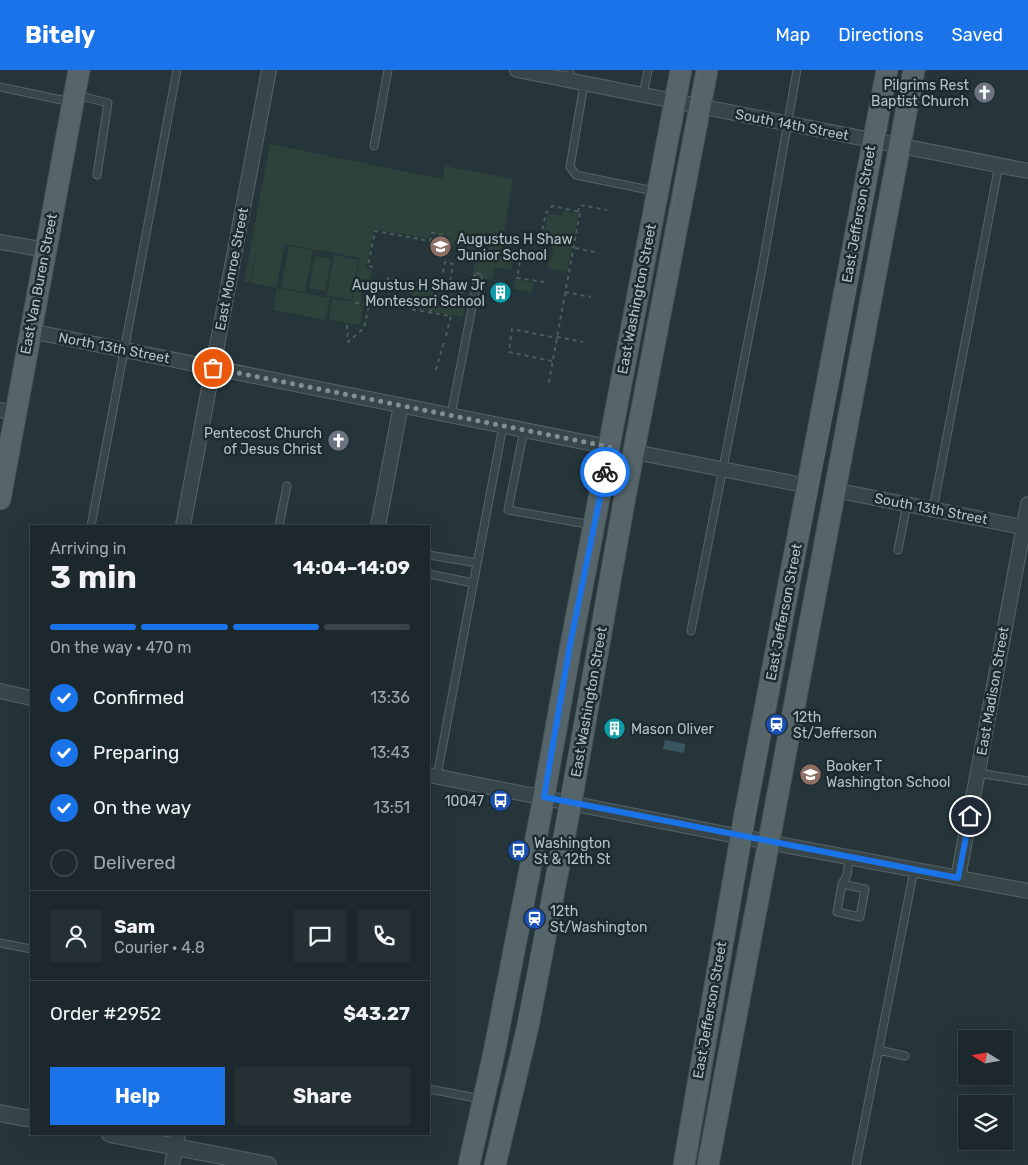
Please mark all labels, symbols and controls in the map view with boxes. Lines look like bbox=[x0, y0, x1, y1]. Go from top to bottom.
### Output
text: Bitely bbox=[25, 21, 95, 49]
text: Map bbox=[775, 24, 810, 46]
text: Directions bbox=[838, 24, 924, 46]
text: Saved bbox=[952, 24, 1003, 46]
place label: Pilgrims Rest Baptist Church bbox=[871, 77, 970, 110]
church icon: Pilgrims Rest Baptist Church bbox=[973, 81, 997, 105]
street label: South 14th Street bbox=[734, 106, 851, 144]
street label: East Jefferson Street bbox=[839, 143, 880, 284]
street label: East Monroe Street bbox=[212, 206, 252, 332]
street label: East Van Buren Street bbox=[17, 212, 61, 356]
street label: East Washington Street bbox=[614, 222, 660, 375]
place label: Augustus H Shaw Junior School bbox=[457, 231, 573, 264]
school or university icon: Augustus H Shaw Junior School bbox=[429, 235, 453, 259]
place label: Augustus H Shaw Jr Montessori School bbox=[352, 277, 486, 310]
building icon: Augustus H Shaw Jr Montessori School bbox=[489, 281, 513, 305]
street label: North 13th Street bbox=[57, 329, 172, 367]
pin bbox=[192, 347, 234, 389]
icon: bag bbox=[199, 354, 227, 382]
place label: Pentecost Church of Jesus Christ bbox=[204, 425, 323, 458]
church icon: Pentecost Church of Jesus Christ bbox=[326, 429, 350, 453]
courier bbox=[580, 447, 630, 497]
icon: bike bbox=[591, 458, 619, 486]
street label: South 13th Street bbox=[873, 490, 990, 528]
text: Arriving in bbox=[50, 539, 126, 558]
street label: East Jefferson Street bbox=[762, 542, 806, 682]
text: 14:04–14:09 bbox=[293, 556, 410, 579]
text: 3 min bbox=[50, 558, 137, 596]
street label: East Washington Street bbox=[567, 625, 611, 779]
street label: East Madison Street bbox=[973, 625, 1013, 757]
text: On the way · 470 m bbox=[50, 638, 192, 657]
icon: check bbox=[50, 684, 78, 712]
text: Confirmed bbox=[93, 686, 184, 709]
text: 13:36 bbox=[370, 688, 410, 707]
place label: 12th St/Jefferson bbox=[793, 709, 877, 742]
station icon: 12th St/Jefferson bbox=[765, 713, 789, 737]
building icon: Mason Oliver bbox=[603, 717, 627, 741]
place label: Mason Oliver bbox=[631, 721, 715, 738]
icon: check bbox=[50, 739, 78, 767]
text: Preparing bbox=[93, 741, 179, 764]
text: 13:43 bbox=[370, 743, 410, 762]
place label: Booker T Washington School bbox=[826, 758, 950, 791]
school or university icon: Booker T Washington School bbox=[798, 762, 822, 786]
bus stop icon: 10047 bbox=[488, 789, 512, 813]
place label: 10047 bbox=[445, 793, 484, 810]
icon: check bbox=[50, 794, 78, 822]
pin bbox=[949, 795, 991, 837]
text: On the way bbox=[93, 796, 191, 819]
text: 13:51 bbox=[373, 798, 410, 817]
icon: home bbox=[956, 802, 984, 830]
place label: Washington St & 12th St bbox=[534, 835, 611, 868]
bus stop icon: Washington St & 12th St bbox=[506, 839, 530, 863]
text: Delivered bbox=[93, 851, 176, 874]
place label: 12th St/Washington bbox=[550, 903, 647, 936]
station icon: 12th St/Washington bbox=[522, 907, 546, 931]
button: person bbox=[50, 910, 102, 962]
button: chat bbox=[294, 910, 346, 962]
button: phone bbox=[358, 910, 410, 962]
text: Sam bbox=[114, 915, 155, 938]
text: Courier · 4.8 bbox=[114, 938, 205, 957]
street label: East Jefferson Street bbox=[690, 939, 731, 1080]
text: Order #2952 bbox=[50, 1002, 161, 1025]
text: $43.27 bbox=[343, 1002, 410, 1025]
north arrow bbox=[958, 1030, 1012, 1085]
map controls bbox=[958, 1030, 1013, 1150]
button: Help bbox=[50, 1067, 225, 1125]
button: Share bbox=[235, 1067, 410, 1125]
button: layers bbox=[958, 1095, 1013, 1150]

